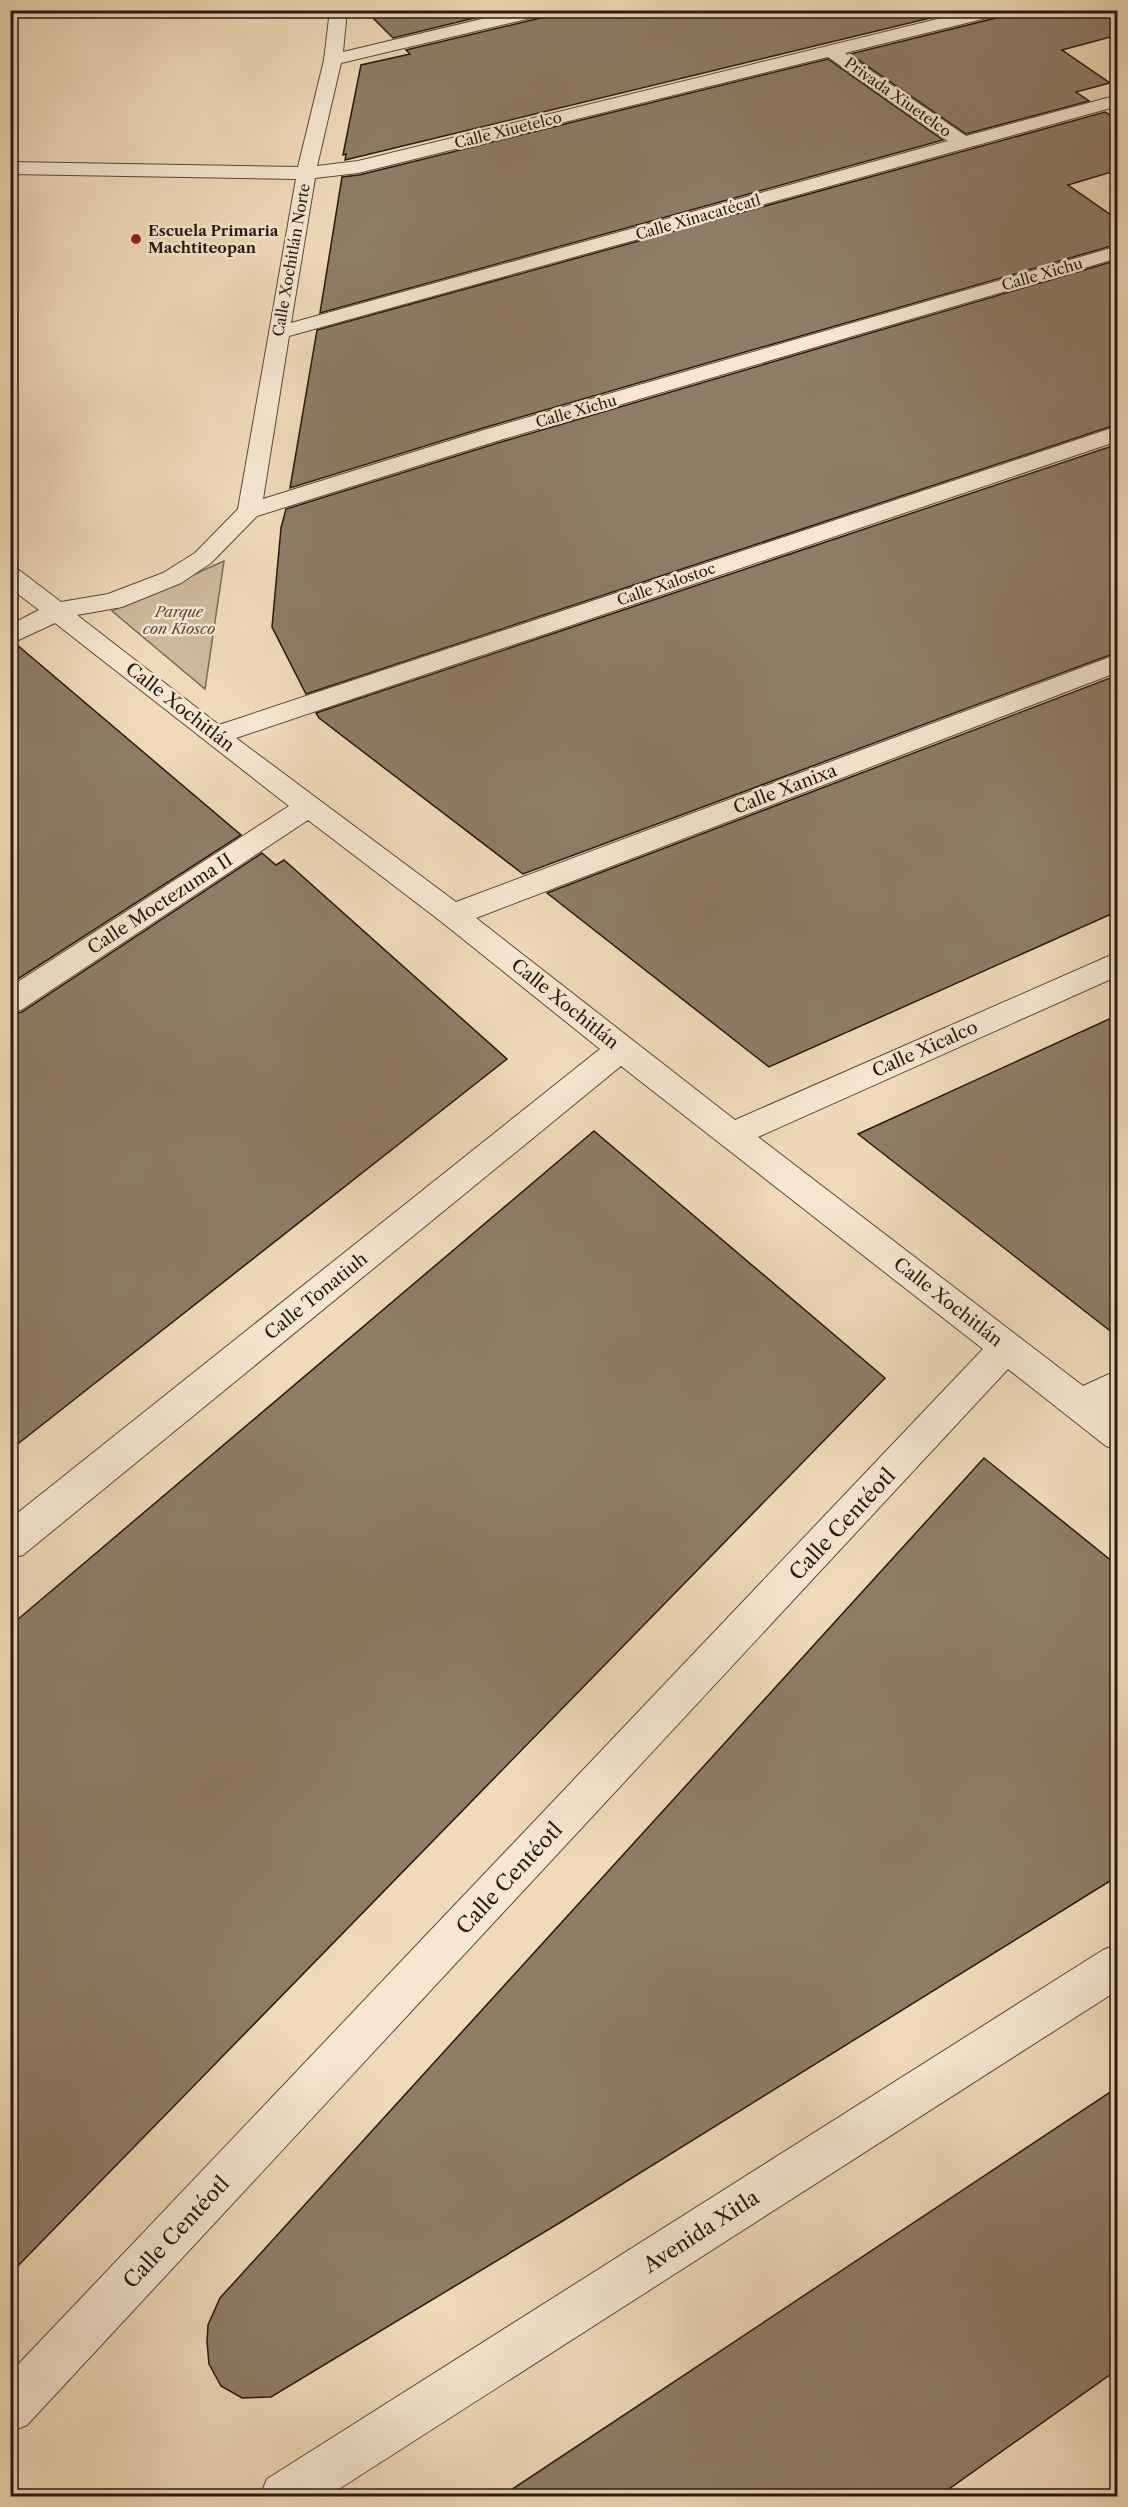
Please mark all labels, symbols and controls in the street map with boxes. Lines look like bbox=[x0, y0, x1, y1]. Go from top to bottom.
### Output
street label: Privada Xiuetelco bbox=[841, 53, 955, 141]
street label: Calle Xiuetelco bbox=[452, 108, 564, 152]
street label: Calle Xochitlán Norte bbox=[268, 182, 314, 338]
street label: Calle Xinacatécatl bbox=[633, 190, 763, 244]
place label: Escuela Primaria Machtiteopan bbox=[148, 221, 279, 257]
marker: Escuela Primaria Machtiteopan bbox=[129, 232, 143, 246]
street label: Calle Xichu bbox=[999, 253, 1085, 295]
street label: Calle Xichu bbox=[533, 390, 619, 432]
street label: Calle Xalostoc bbox=[614, 558, 718, 610]
park label: Parque con Kiosco bbox=[143, 602, 215, 638]
street label: Calle Xochitlán bbox=[121, 658, 239, 756]
street label: Calle Xanixa bbox=[730, 759, 840, 819]
street label: Calle Moctezuma II bbox=[83, 849, 237, 959]
street label: Calle Xochitlán bbox=[507, 954, 623, 1054]
street label: Calle Xicalco bbox=[869, 1016, 981, 1082]
street label: Calle Tonatiuh bbox=[260, 1248, 372, 1344]
street label: Calle Xochitlán bbox=[889, 1253, 1007, 1351]
street label: Calle Centéotl bbox=[784, 1463, 900, 1585]
street label: Calle Centéotl bbox=[451, 1817, 567, 1939]
street label: Calle Centéotl bbox=[118, 2171, 234, 2293]
street label: Avenida Xitla bbox=[638, 2184, 764, 2278]

